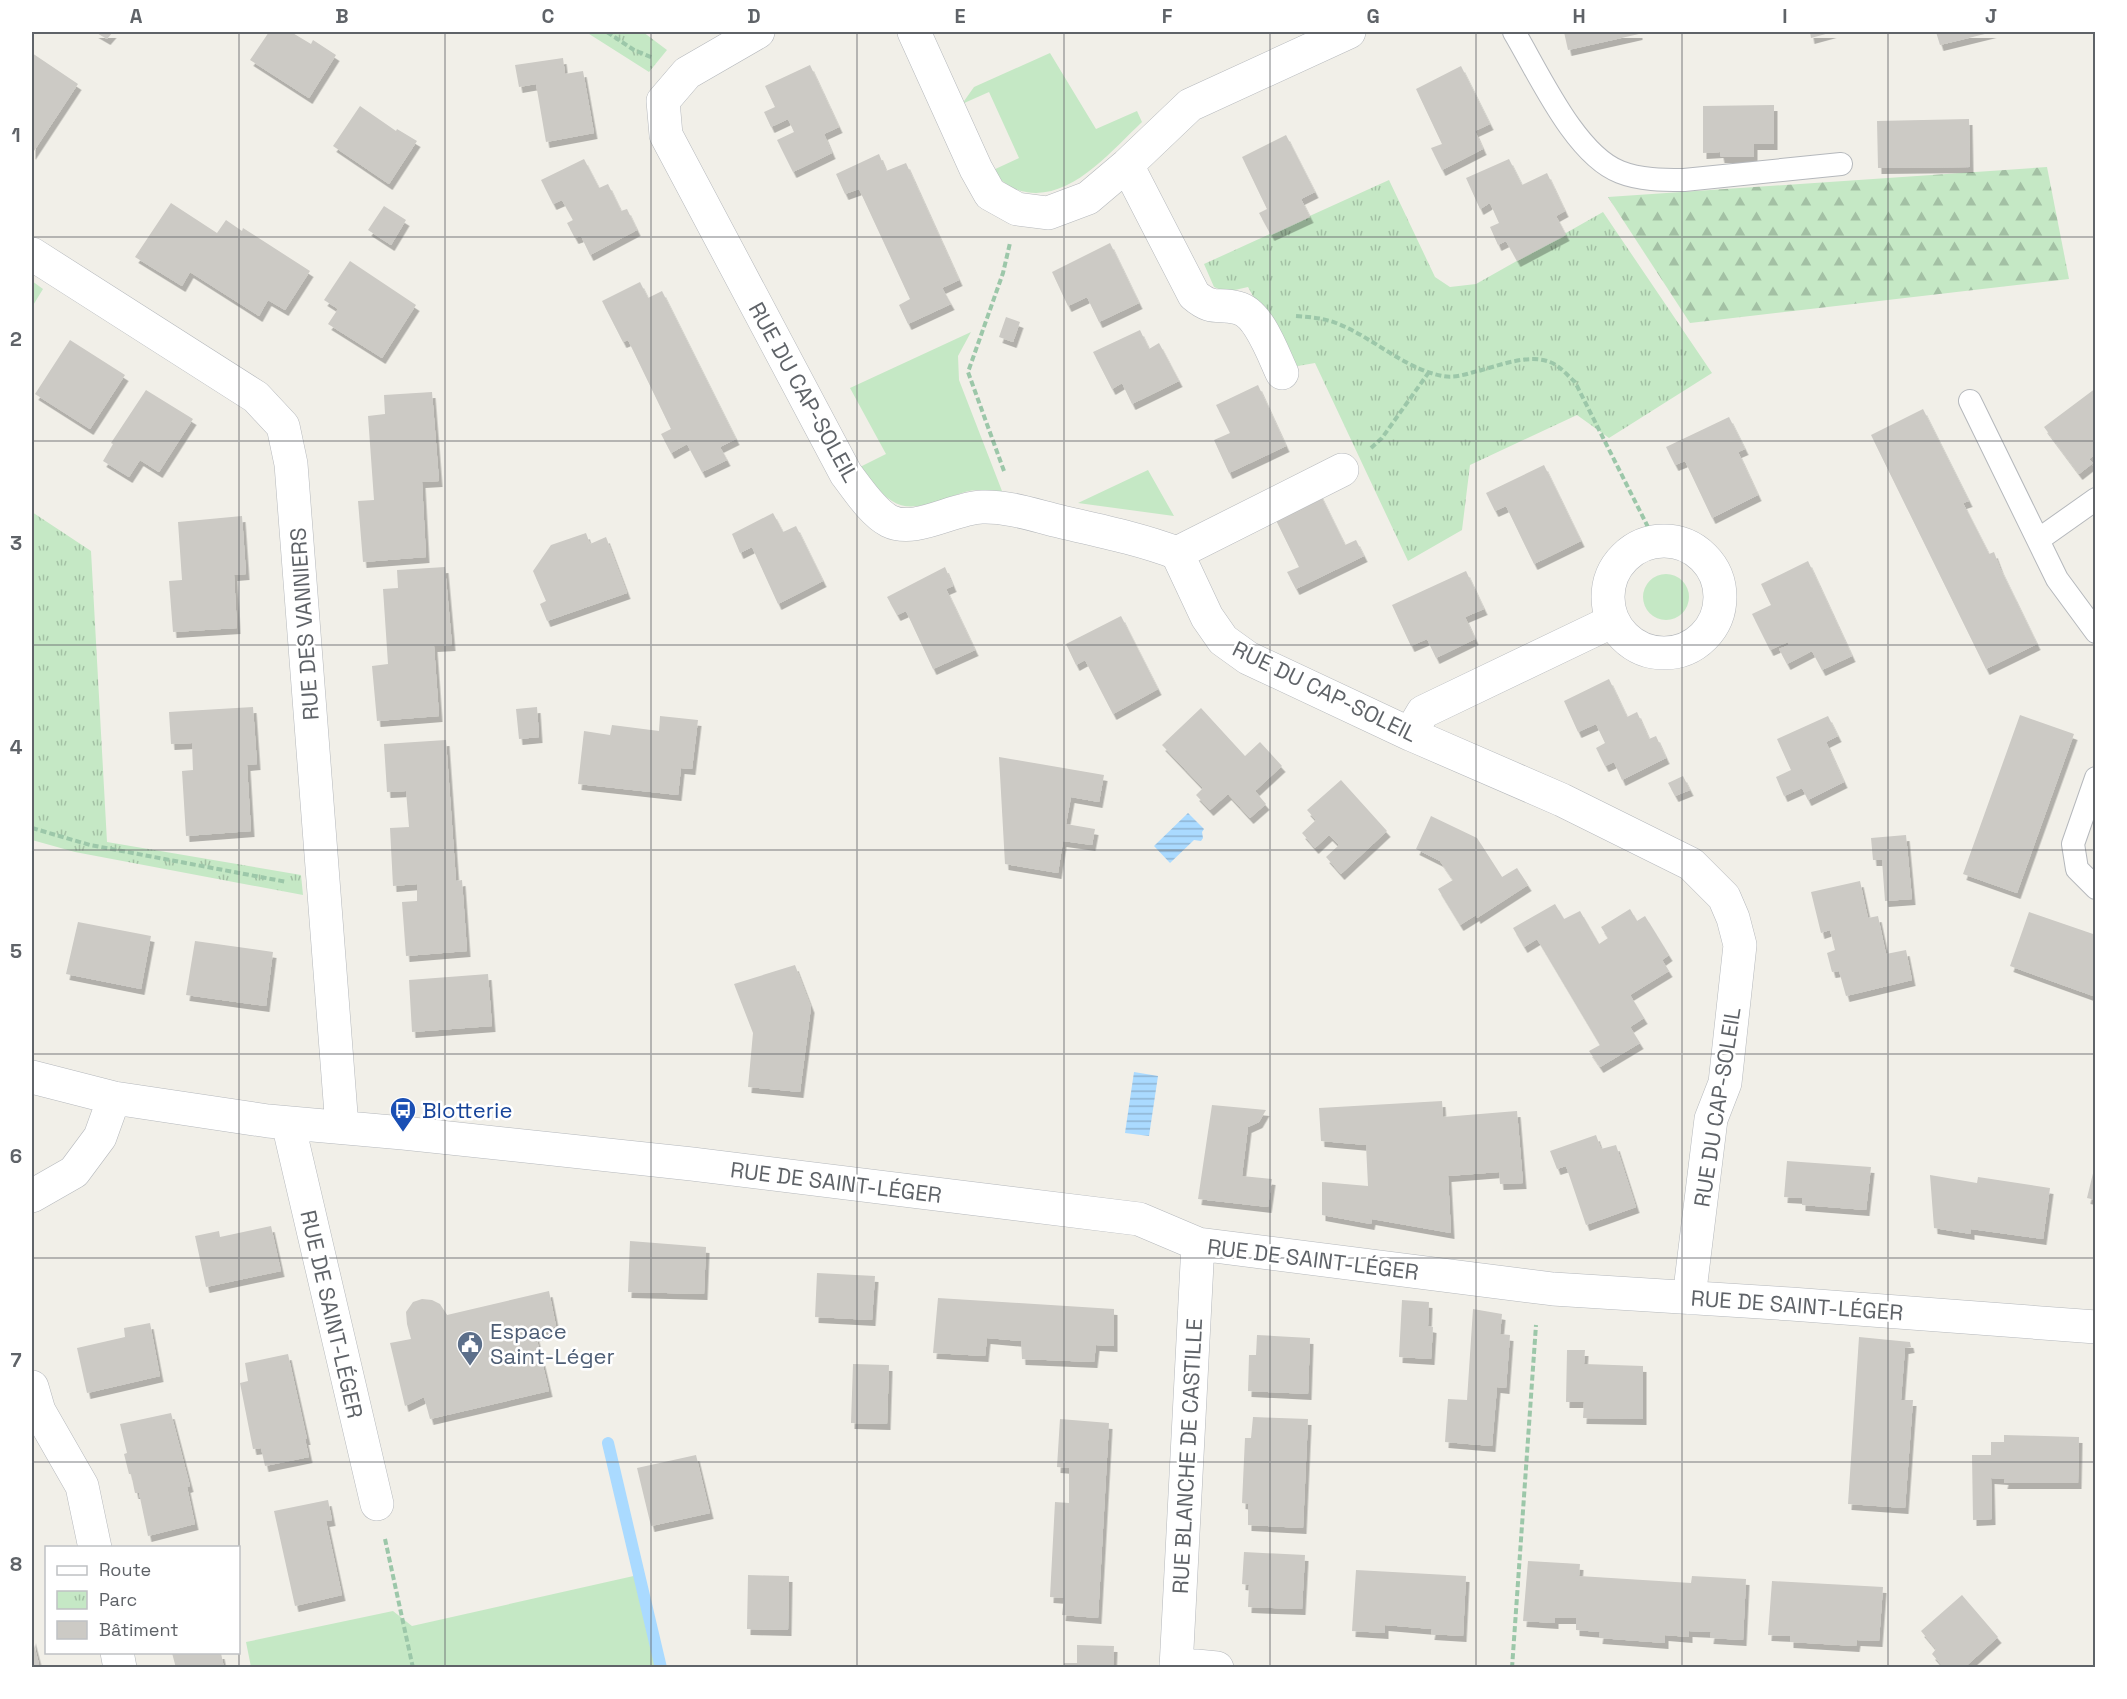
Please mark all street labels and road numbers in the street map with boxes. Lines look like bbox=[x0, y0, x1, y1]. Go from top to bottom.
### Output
street label: RUE DU CAP-SOLEIL bbox=[743, 297, 865, 487]
street label: RUE DES VANNIERS bbox=[283, 527, 325, 721]
street label: RUE DU CAP-SOLEIL bbox=[1228, 634, 1422, 748]
street label: RUE DU CAP-SOLEIL bbox=[1687, 1005, 1747, 1209]
street label: RUE DE SAINT-LÉGER bbox=[729, 1155, 943, 1209]
street label: RUE DE SAINT-LÉGER bbox=[294, 1207, 370, 1421]
street label: RUE DE SAINT-LÉGER bbox=[1206, 1232, 1420, 1286]
street label: RUE DE SAINT-LÉGER bbox=[1690, 1284, 1904, 1326]
street label: RUE BLANCHE DE CASTILLE bbox=[1166, 1317, 1208, 1595]

